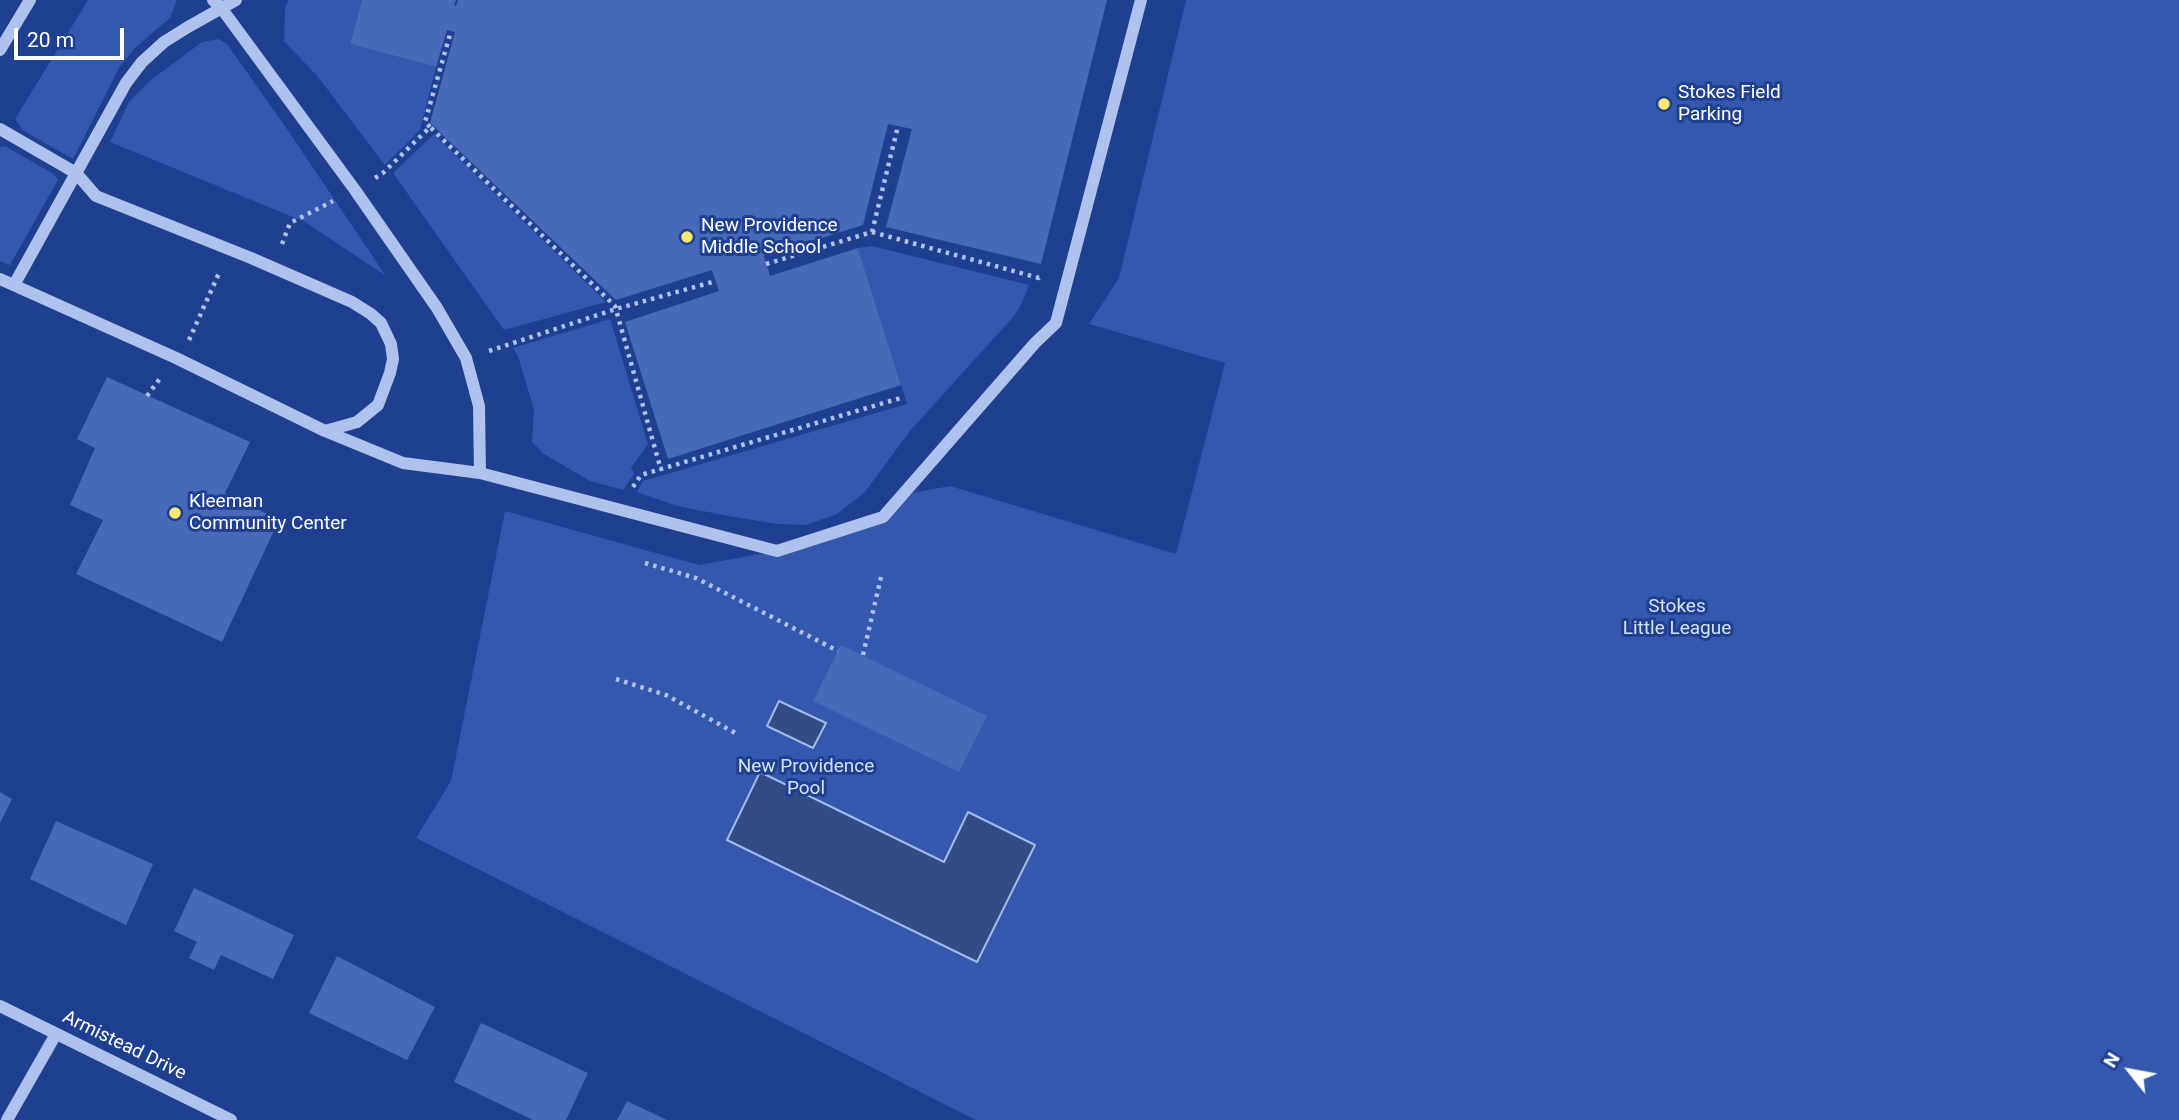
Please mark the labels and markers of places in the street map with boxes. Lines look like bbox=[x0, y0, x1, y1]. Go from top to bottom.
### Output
place label: Stokes Field Parking bbox=[1678, 82, 1781, 126]
marker: Stokes Field Parking bbox=[1656, 96, 1672, 112]
place label: New Providence Middle School bbox=[701, 215, 838, 259]
marker: New Providence Middle School bbox=[679, 229, 695, 245]
place label: Kleeman Community Center bbox=[189, 491, 347, 535]
marker: Kleeman Community Center bbox=[167, 505, 183, 521]

